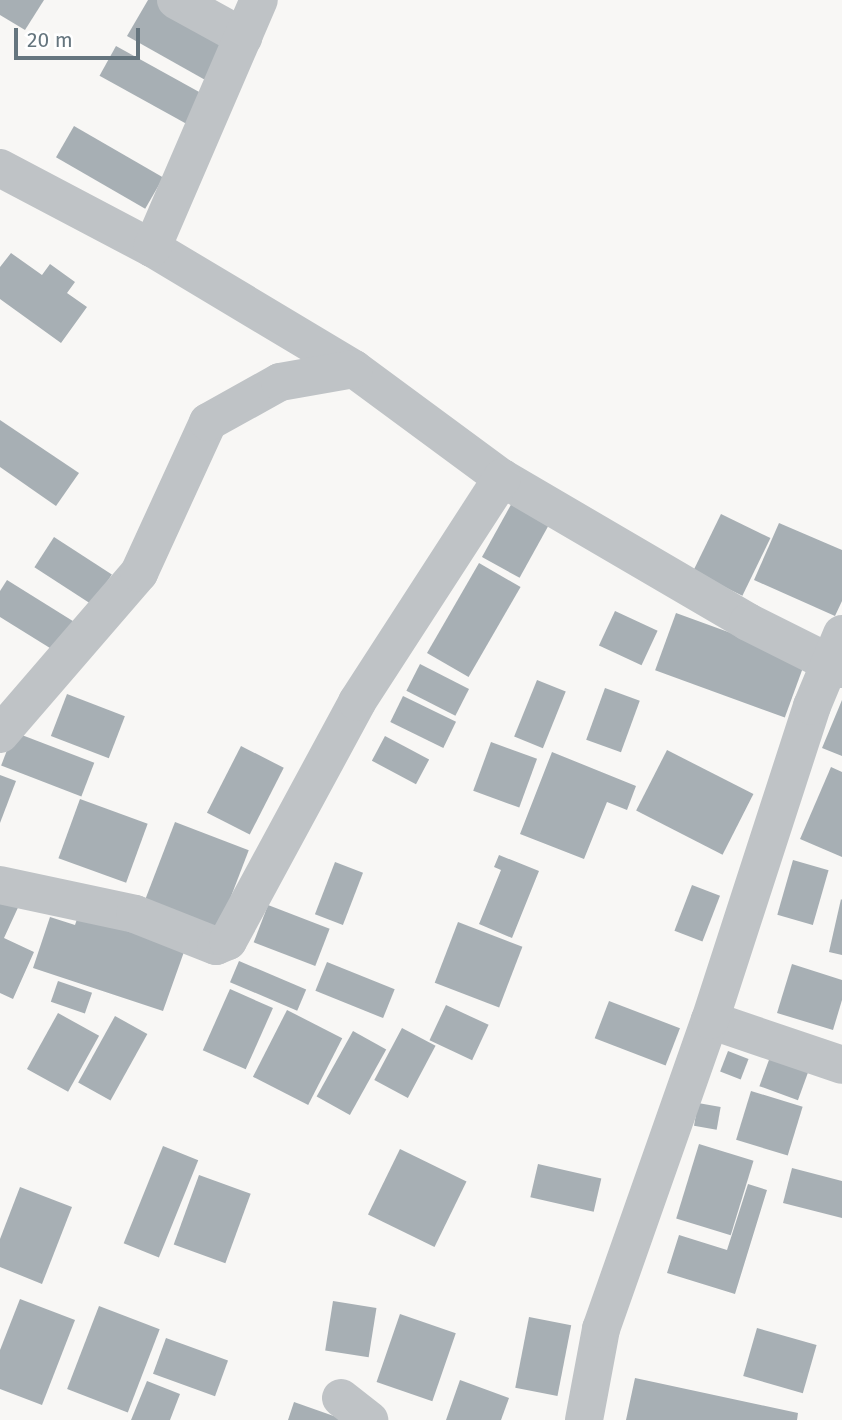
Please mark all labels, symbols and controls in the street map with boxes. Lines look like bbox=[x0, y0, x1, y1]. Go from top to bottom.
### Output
scale bar bbox=[18, 14, 144, 58]
text: 20 m bbox=[27, 27, 73, 53]

